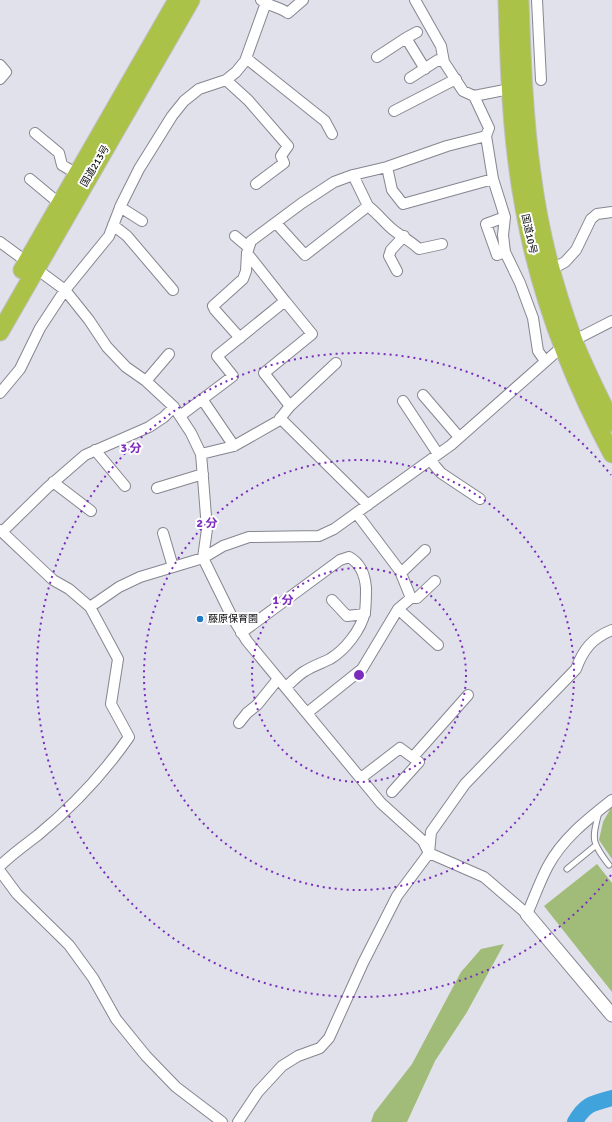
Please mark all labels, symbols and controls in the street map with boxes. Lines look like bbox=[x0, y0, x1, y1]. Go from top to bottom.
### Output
street label: 国道213号 bbox=[78, 143, 112, 189]
street label: 国道10号 bbox=[519, 213, 539, 255]
text: 3 分 bbox=[120, 441, 142, 456]
text: 2 分 bbox=[196, 516, 218, 531]
text: 1 分 bbox=[272, 593, 294, 608]
place label: 藤原保育園 bbox=[208, 613, 258, 625]
marker: 藤原保育園 bbox=[195, 614, 205, 624]
centre of rings bbox=[352, 668, 366, 682]

